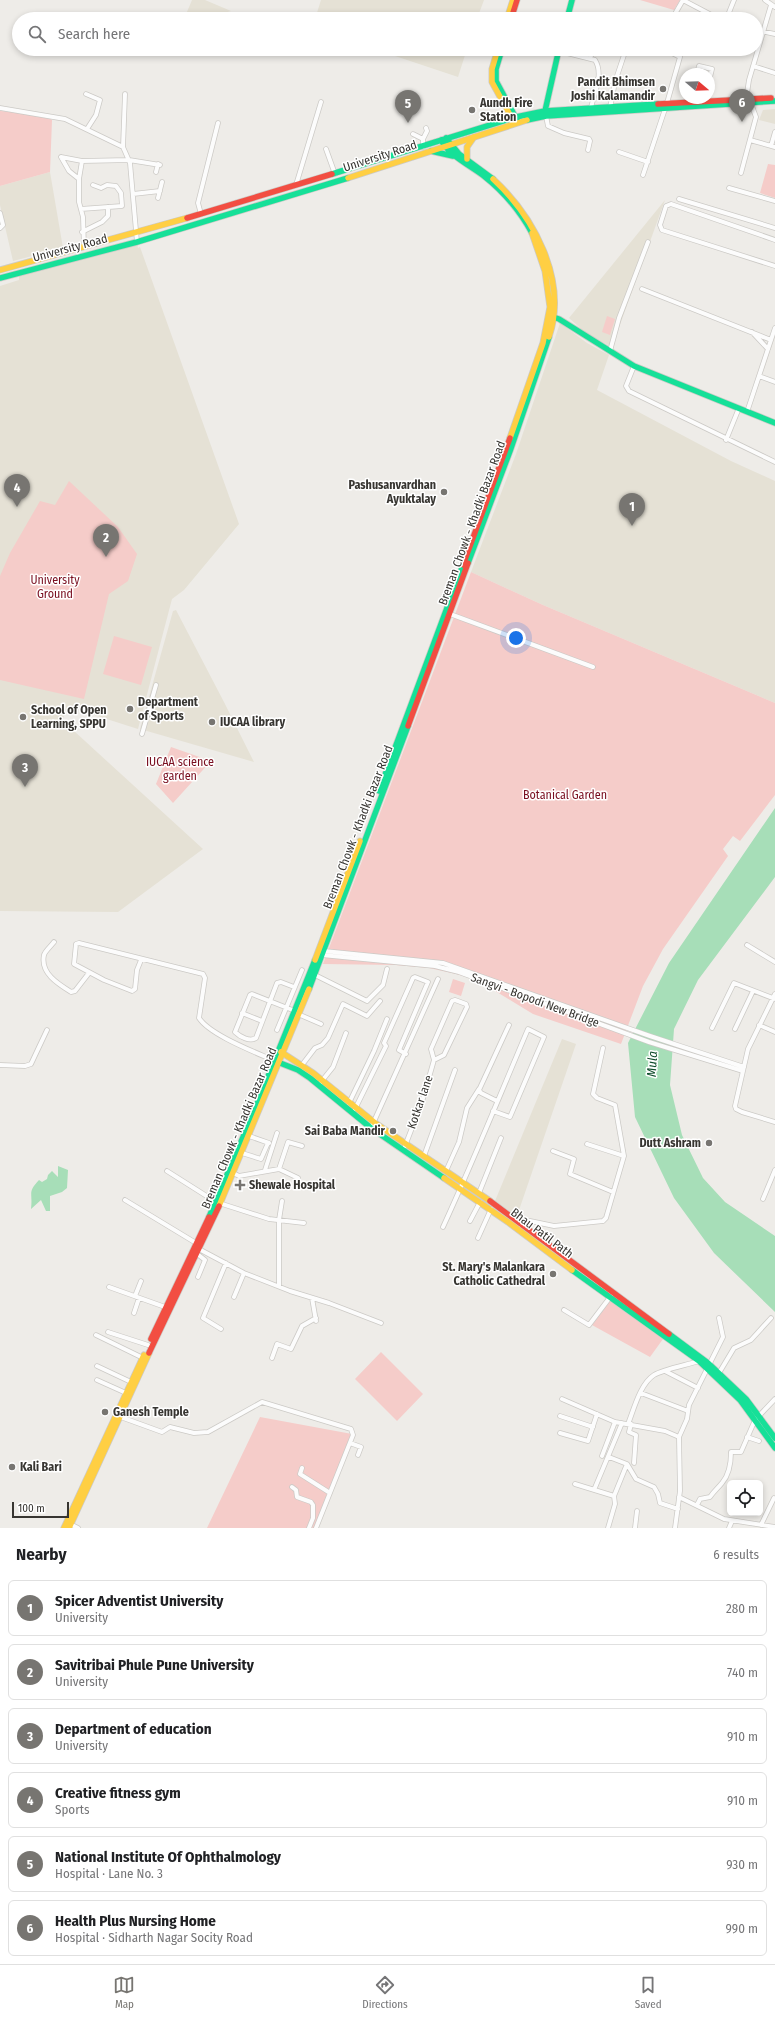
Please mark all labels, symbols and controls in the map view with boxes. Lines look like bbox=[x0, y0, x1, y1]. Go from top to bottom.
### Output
search box bbox=[12, 12, 763, 56]
icon: search bbox=[26, 23, 48, 45]
text: Search here bbox=[58, 25, 130, 43]
north arrow bbox=[679, 68, 715, 104]
place label: Pandit Bhimsen Joshi Kalamandir bbox=[570, 75, 656, 103]
marker: Pandit Bhimsen Joshi Kalamandir bbox=[658, 84, 668, 94]
pin: 6 bbox=[729, 89, 755, 122]
pin: 5 bbox=[395, 90, 421, 123]
place label: Aundh Fire Station bbox=[479, 96, 533, 124]
marker: Aundh Fire Station bbox=[467, 105, 477, 115]
street label: University Road bbox=[341, 137, 419, 175]
street label: University Road bbox=[31, 231, 109, 265]
street label: Breman Chowk - Khadki Bazar Road bbox=[436, 439, 508, 607]
pin: 4 bbox=[4, 474, 30, 507]
place label: Pashusanvardhan Ayuktalay bbox=[348, 478, 436, 506]
marker: Pashusanvardhan Ayuktalay bbox=[439, 487, 449, 497]
pin: 1 bbox=[619, 493, 645, 526]
pin: 2 bbox=[93, 524, 119, 557]
park label: University Ground bbox=[30, 573, 80, 601]
your location bbox=[506, 628, 526, 648]
place label: Department of Sports bbox=[138, 695, 199, 723]
place label: School of Open Learning, SPPU bbox=[31, 703, 107, 731]
marker: Department of Sports bbox=[125, 704, 135, 714]
marker: School of Open Learning, SPPU bbox=[18, 712, 28, 722]
place label: IUCAA library bbox=[220, 715, 285, 729]
marker: IUCAA library bbox=[207, 717, 217, 727]
street label: Breman Chowk - Khadki Bazar Road bbox=[320, 743, 396, 911]
pin: 3 bbox=[12, 754, 38, 787]
park label: IUCAA science garden bbox=[146, 755, 214, 783]
park label: Botanical Garden bbox=[523, 788, 607, 802]
street label: Sangvi - Bopodi New Bridge bbox=[469, 970, 601, 1030]
street label: Breman Chowk - Khadki Bazar Road bbox=[199, 1045, 279, 1211]
water label: Mula bbox=[644, 1050, 660, 1077]
street label: Kotkar lane bbox=[404, 1073, 436, 1131]
place label: Sai Baba Mandir bbox=[305, 1124, 386, 1138]
marker: Sai Baba Mandir bbox=[388, 1126, 398, 1136]
place label: Dutt Ashram bbox=[639, 1136, 701, 1150]
marker: Dutt Ashram bbox=[704, 1138, 714, 1148]
place label: Shewale Hospital bbox=[249, 1178, 336, 1192]
marker: Shewale Hospital bbox=[234, 1179, 246, 1191]
street label: Bhau Patil Path bbox=[508, 1205, 576, 1261]
place label: St. Mary's Malankara Catholic Cathedral bbox=[442, 1260, 546, 1288]
marker: St. Mary's Malankara Catholic Cathedral bbox=[548, 1269, 558, 1279]
place label: Ganesh Temple bbox=[113, 1405, 189, 1419]
marker: Ganesh Temple bbox=[100, 1407, 110, 1417]
place label: Kali Bari bbox=[20, 1460, 62, 1474]
marker: Kali Bari bbox=[7, 1462, 17, 1472]
map controls bbox=[727, 1480, 763, 1516]
button: locate bbox=[727, 1480, 763, 1516]
scale bar bbox=[12, 1500, 69, 1519]
text: 100 m bbox=[18, 1502, 45, 1515]
text: Nearby bbox=[16, 1544, 67, 1565]
text: 6 results bbox=[713, 1547, 759, 1562]
text: Spicer Adventist University bbox=[55, 1592, 223, 1610]
text: 1 bbox=[27, 1601, 33, 1616]
text: 280 m bbox=[726, 1601, 758, 1616]
text: University bbox=[55, 1610, 108, 1625]
text: Savitribai Phule Pune University bbox=[55, 1656, 254, 1674]
text: 2 bbox=[27, 1665, 33, 1680]
text: 740 m bbox=[727, 1665, 758, 1680]
text: University bbox=[55, 1674, 108, 1689]
text: Department of education bbox=[55, 1720, 212, 1738]
text: 3 bbox=[27, 1729, 33, 1744]
text: 910 m bbox=[727, 1729, 758, 1744]
text: University bbox=[55, 1738, 108, 1753]
text: Creative fitness gym bbox=[55, 1784, 181, 1802]
text: 4 bbox=[27, 1793, 33, 1808]
text: 910 m bbox=[727, 1793, 758, 1808]
text: Sports bbox=[55, 1802, 90, 1817]
text: National Institute Of Ophthalmology bbox=[55, 1848, 281, 1866]
text: 5 bbox=[27, 1857, 33, 1872]
text: 930 m bbox=[726, 1857, 758, 1872]
text: Hospital · Lane No. 3 bbox=[55, 1866, 163, 1881]
text: Health Plus Nursing Home bbox=[55, 1912, 216, 1930]
text: 6 bbox=[27, 1921, 33, 1936]
text: 990 m bbox=[726, 1921, 758, 1936]
text: Hospital · Sidharth Nagar Socity Road bbox=[55, 1930, 253, 1945]
tab: Map bbox=[113, 1974, 135, 2011]
tab: Directions bbox=[362, 1974, 408, 2011]
tab: Saved bbox=[635, 1974, 662, 2011]

